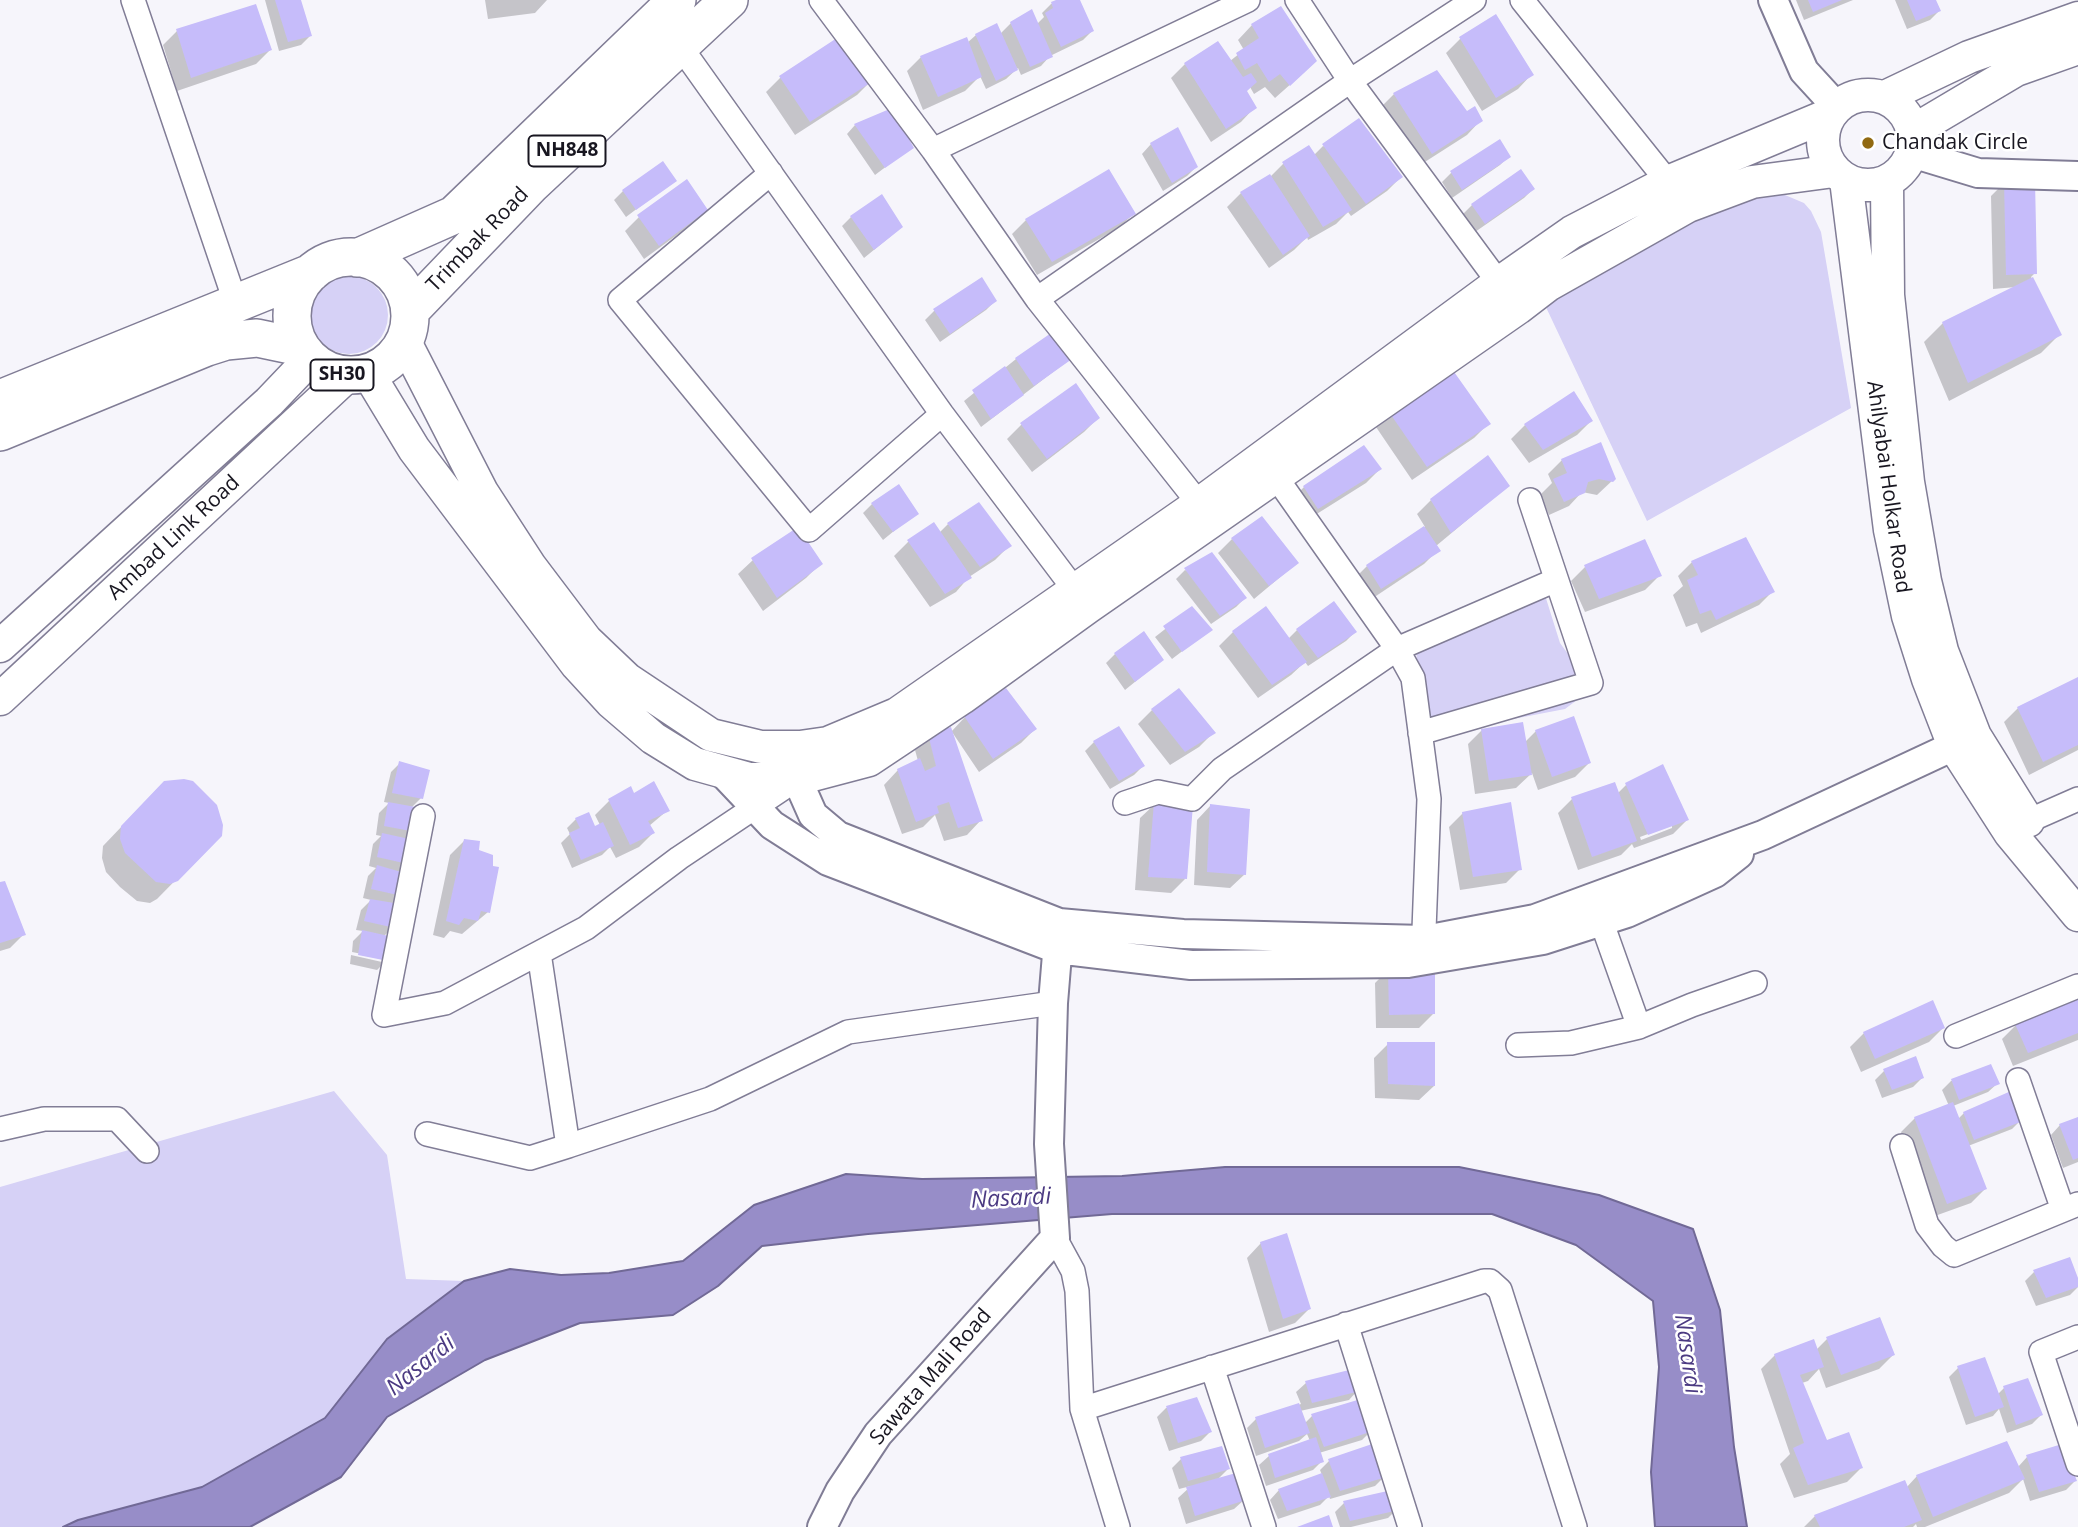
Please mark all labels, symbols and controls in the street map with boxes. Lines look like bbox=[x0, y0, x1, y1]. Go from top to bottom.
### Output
place label: Chandak Circle bbox=[1882, 130, 2028, 156]
marker: Chandak Circle bbox=[1860, 135, 1876, 151]
road number: NH848 bbox=[528, 136, 606, 167]
street label: Trimbak Road bbox=[422, 182, 534, 298]
road number: SH30 bbox=[310, 360, 374, 390]
street label: Ahilyabai Holkar Road bbox=[1861, 379, 1915, 595]
street label: Ambad Link Road bbox=[103, 470, 245, 606]
water label: Nasardi bbox=[970, 1183, 1052, 1215]
street label: Sawata Mali Road bbox=[865, 1304, 997, 1450]
water label: Nasardi bbox=[1668, 1312, 1706, 1396]
water label: Nasardi bbox=[381, 1330, 461, 1402]

